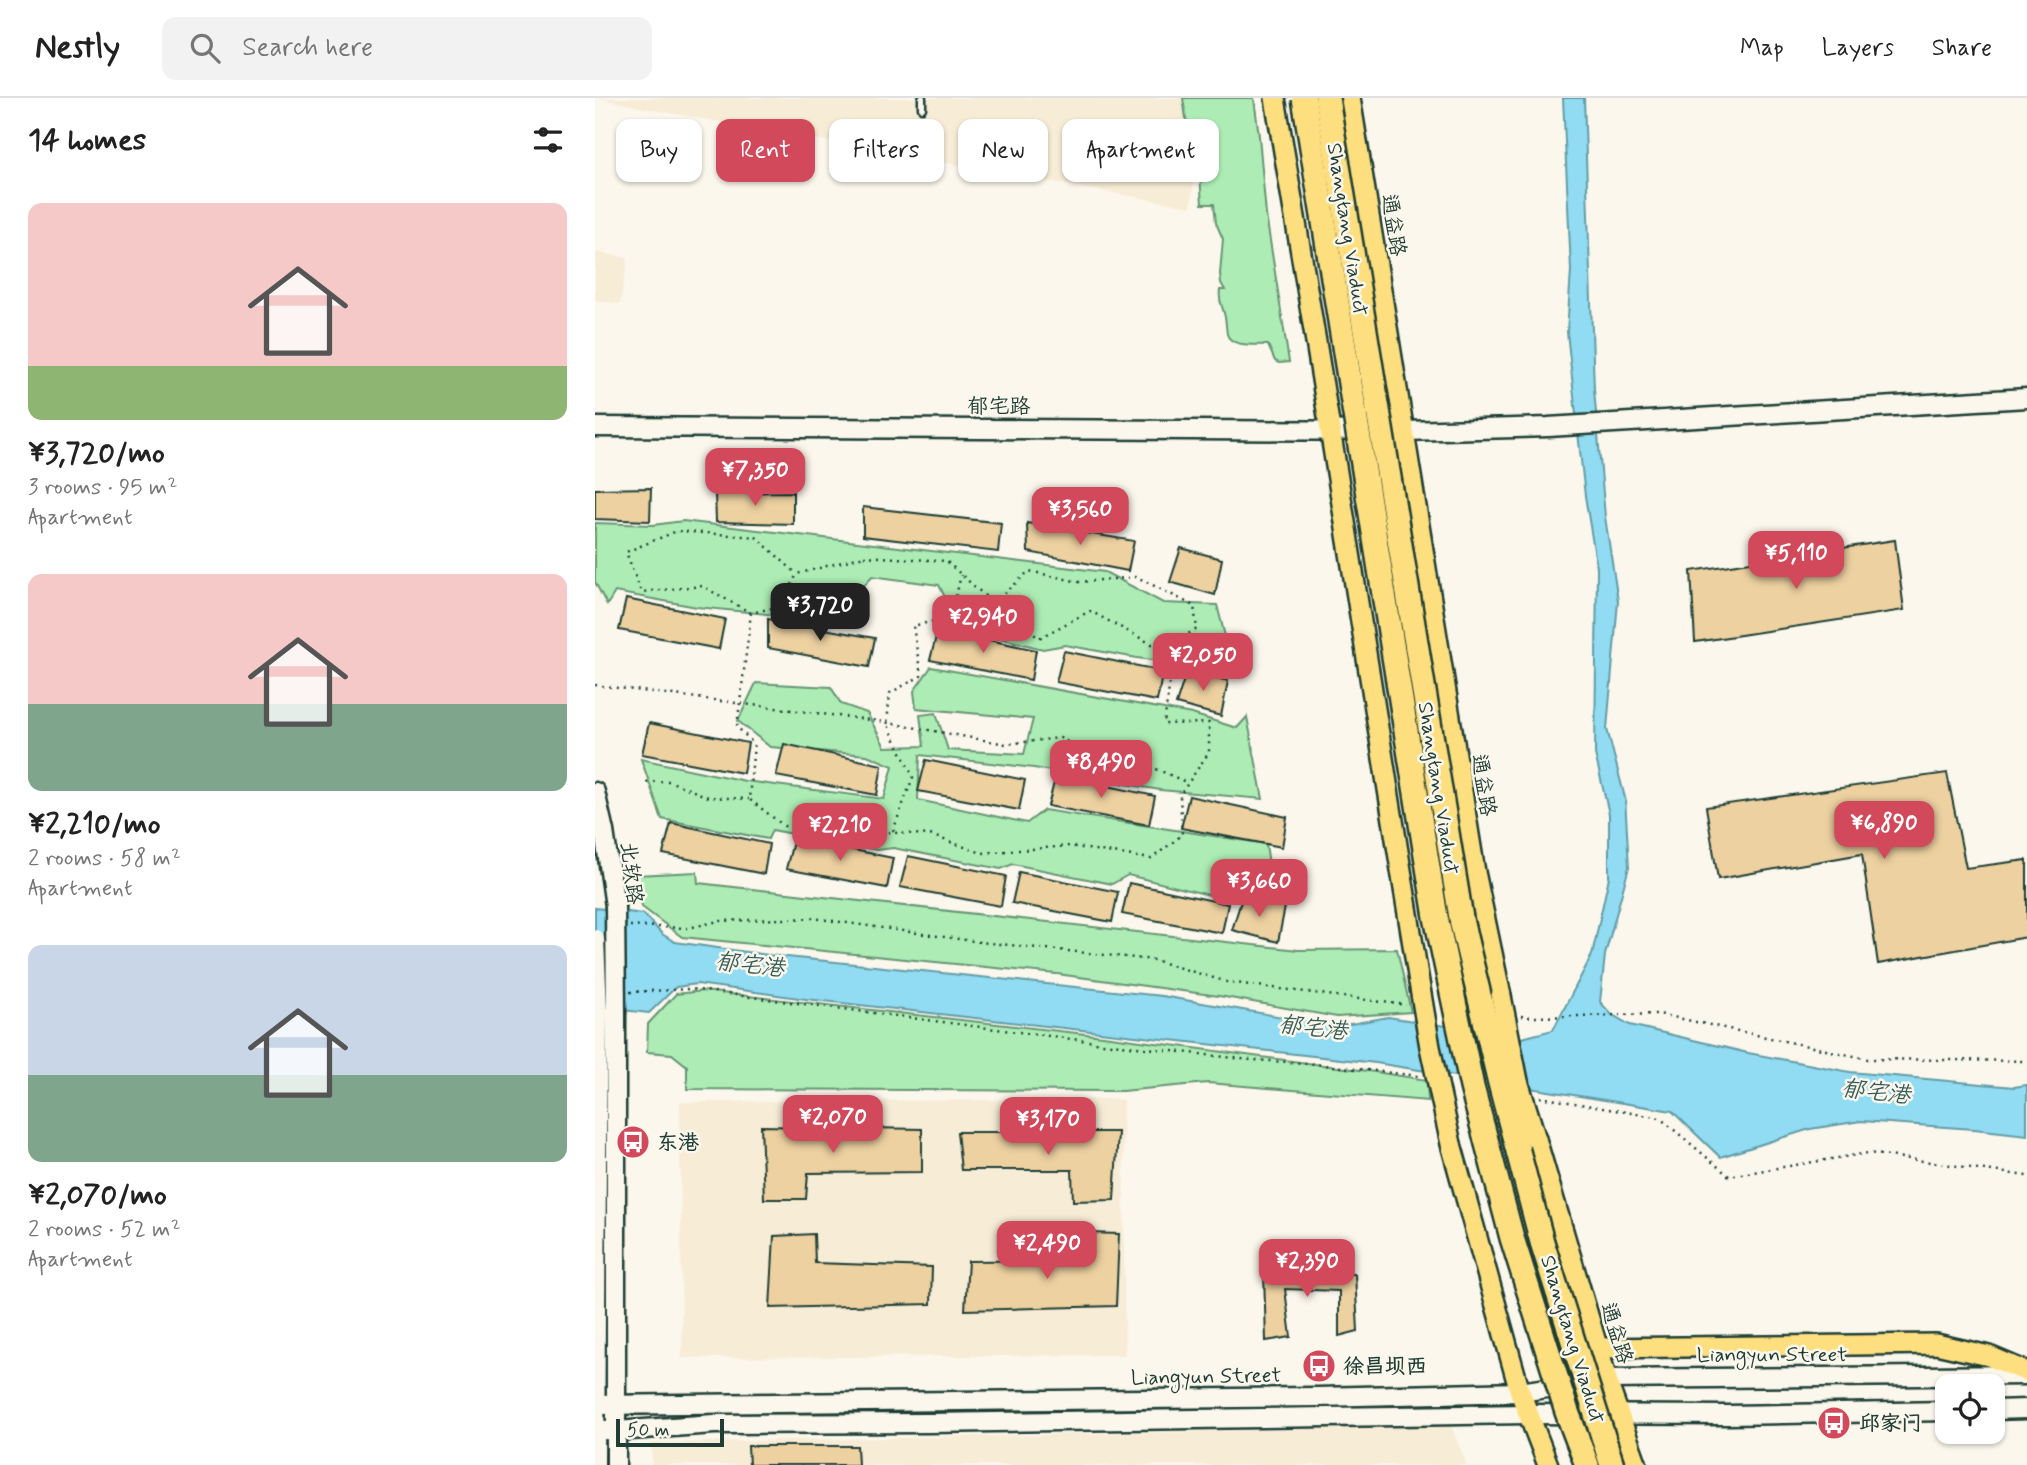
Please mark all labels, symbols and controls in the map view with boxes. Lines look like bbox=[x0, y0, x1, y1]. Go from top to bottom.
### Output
search box bbox=[162, 17, 652, 80]
text: Nestly bbox=[35, 26, 120, 70]
icon: search bbox=[186, 29, 224, 67]
text: Search here bbox=[242, 31, 373, 65]
text: Map bbox=[1740, 33, 1784, 64]
text: Layers bbox=[1822, 33, 1894, 64]
text: Share bbox=[1932, 33, 1992, 64]
chip: Buy bbox=[616, 119, 702, 182]
chip: Rent bbox=[716, 119, 815, 182]
chip: Filters bbox=[829, 119, 944, 182]
chip: New bbox=[958, 119, 1048, 182]
chip: Apartment bbox=[1062, 119, 1219, 182]
text: 14 homes bbox=[28, 121, 146, 160]
icon: filters bbox=[529, 121, 567, 159]
street label: Shangtang Viaduct bbox=[1320, 141, 1375, 318]
street label: 通益路 bbox=[1374, 192, 1412, 258]
icon: home bbox=[235, 248, 361, 374]
street label: 郁宅路 bbox=[968, 393, 1031, 421]
text: ¥3,720/mo bbox=[28, 434, 165, 473]
pin: ¥7,350 bbox=[698, 448, 812, 508]
text: ¥7,350 bbox=[721, 456, 789, 486]
text: 3 rooms · 95 m² bbox=[28, 473, 177, 503]
pin: ¥3,560 bbox=[1023, 488, 1137, 547]
text: ¥3,560 bbox=[1048, 495, 1112, 525]
text: Apartment bbox=[28, 503, 133, 533]
pin: ¥5,110 bbox=[1739, 532, 1853, 591]
text: ¥5,110 bbox=[1764, 539, 1828, 569]
pin: ¥3,720 bbox=[763, 584, 877, 643]
text: ¥3,720 bbox=[787, 591, 853, 621]
pin: ¥2,940 bbox=[926, 596, 1040, 655]
text: ¥2,940 bbox=[948, 603, 1018, 633]
icon: home bbox=[235, 619, 361, 745]
pin: ¥2,050 bbox=[1146, 634, 1260, 693]
text: ¥2,050 bbox=[1169, 641, 1237, 671]
street label: Shangtang Viaduct bbox=[1411, 700, 1466, 877]
pin: ¥8,490 bbox=[1044, 740, 1158, 800]
text: ¥8,490 bbox=[1066, 748, 1136, 778]
street label: 通益路 bbox=[1464, 752, 1502, 818]
pin: ¥6,890 bbox=[1827, 802, 1941, 861]
pin: ¥2,210 bbox=[783, 804, 897, 863]
text: ¥2,210/mo bbox=[28, 805, 161, 844]
text: ¥6,890 bbox=[1850, 809, 1918, 839]
text: ¥2,210 bbox=[808, 811, 872, 841]
street label: 北软路 bbox=[613, 840, 649, 906]
text: 2 rooms · 58 m² bbox=[28, 844, 181, 874]
pin: ¥3,660 bbox=[1202, 860, 1316, 919]
text: ¥3,660 bbox=[1226, 867, 1292, 897]
text: Apartment bbox=[28, 874, 133, 904]
water label: 郁宅港 bbox=[714, 947, 788, 985]
icon: home bbox=[235, 990, 361, 1116]
water label: 郁宅港 bbox=[1277, 1010, 1351, 1048]
water label: 郁宅港 bbox=[1840, 1074, 1914, 1112]
pin: ¥2,070 bbox=[776, 1096, 890, 1155]
pin: ¥3,170 bbox=[991, 1098, 1105, 1157]
text: ¥2,070 bbox=[799, 1103, 867, 1133]
text: ¥3,170 bbox=[1016, 1105, 1080, 1135]
bus stop icon: 东港 bbox=[614, 1123, 652, 1161]
place label: 东港 bbox=[657, 1129, 699, 1157]
text: ¥2,070/mo bbox=[28, 1176, 167, 1215]
text: 2 rooms · 52 m² bbox=[28, 1215, 181, 1245]
pin: ¥2,490 bbox=[990, 1222, 1104, 1281]
text: ¥2,490 bbox=[1013, 1229, 1081, 1259]
pin: ¥2,390 bbox=[1250, 1240, 1364, 1299]
text: Apartment bbox=[28, 1245, 133, 1275]
text: ¥2,390 bbox=[1275, 1247, 1339, 1277]
street label: Shangtang Viaduct bbox=[1533, 1252, 1611, 1427]
street label: 通益路 bbox=[1593, 1299, 1639, 1368]
street label: Liangyun Street bbox=[1697, 1341, 1847, 1370]
bus stop icon: 徐昌坝西 bbox=[1300, 1347, 1338, 1385]
place label: 徐昌坝西 bbox=[1343, 1353, 1427, 1381]
street label: Liangyun Street bbox=[1131, 1362, 1282, 1393]
map controls bbox=[1935, 1374, 2005, 1444]
button: locate bbox=[1935, 1374, 2005, 1444]
bus stop icon: 邱家门 bbox=[1815, 1404, 1853, 1442]
place label: 邱家门 bbox=[1859, 1410, 1922, 1438]
scale bar bbox=[616, 1416, 725, 1448]
text: 50 m bbox=[627, 1418, 670, 1443]

